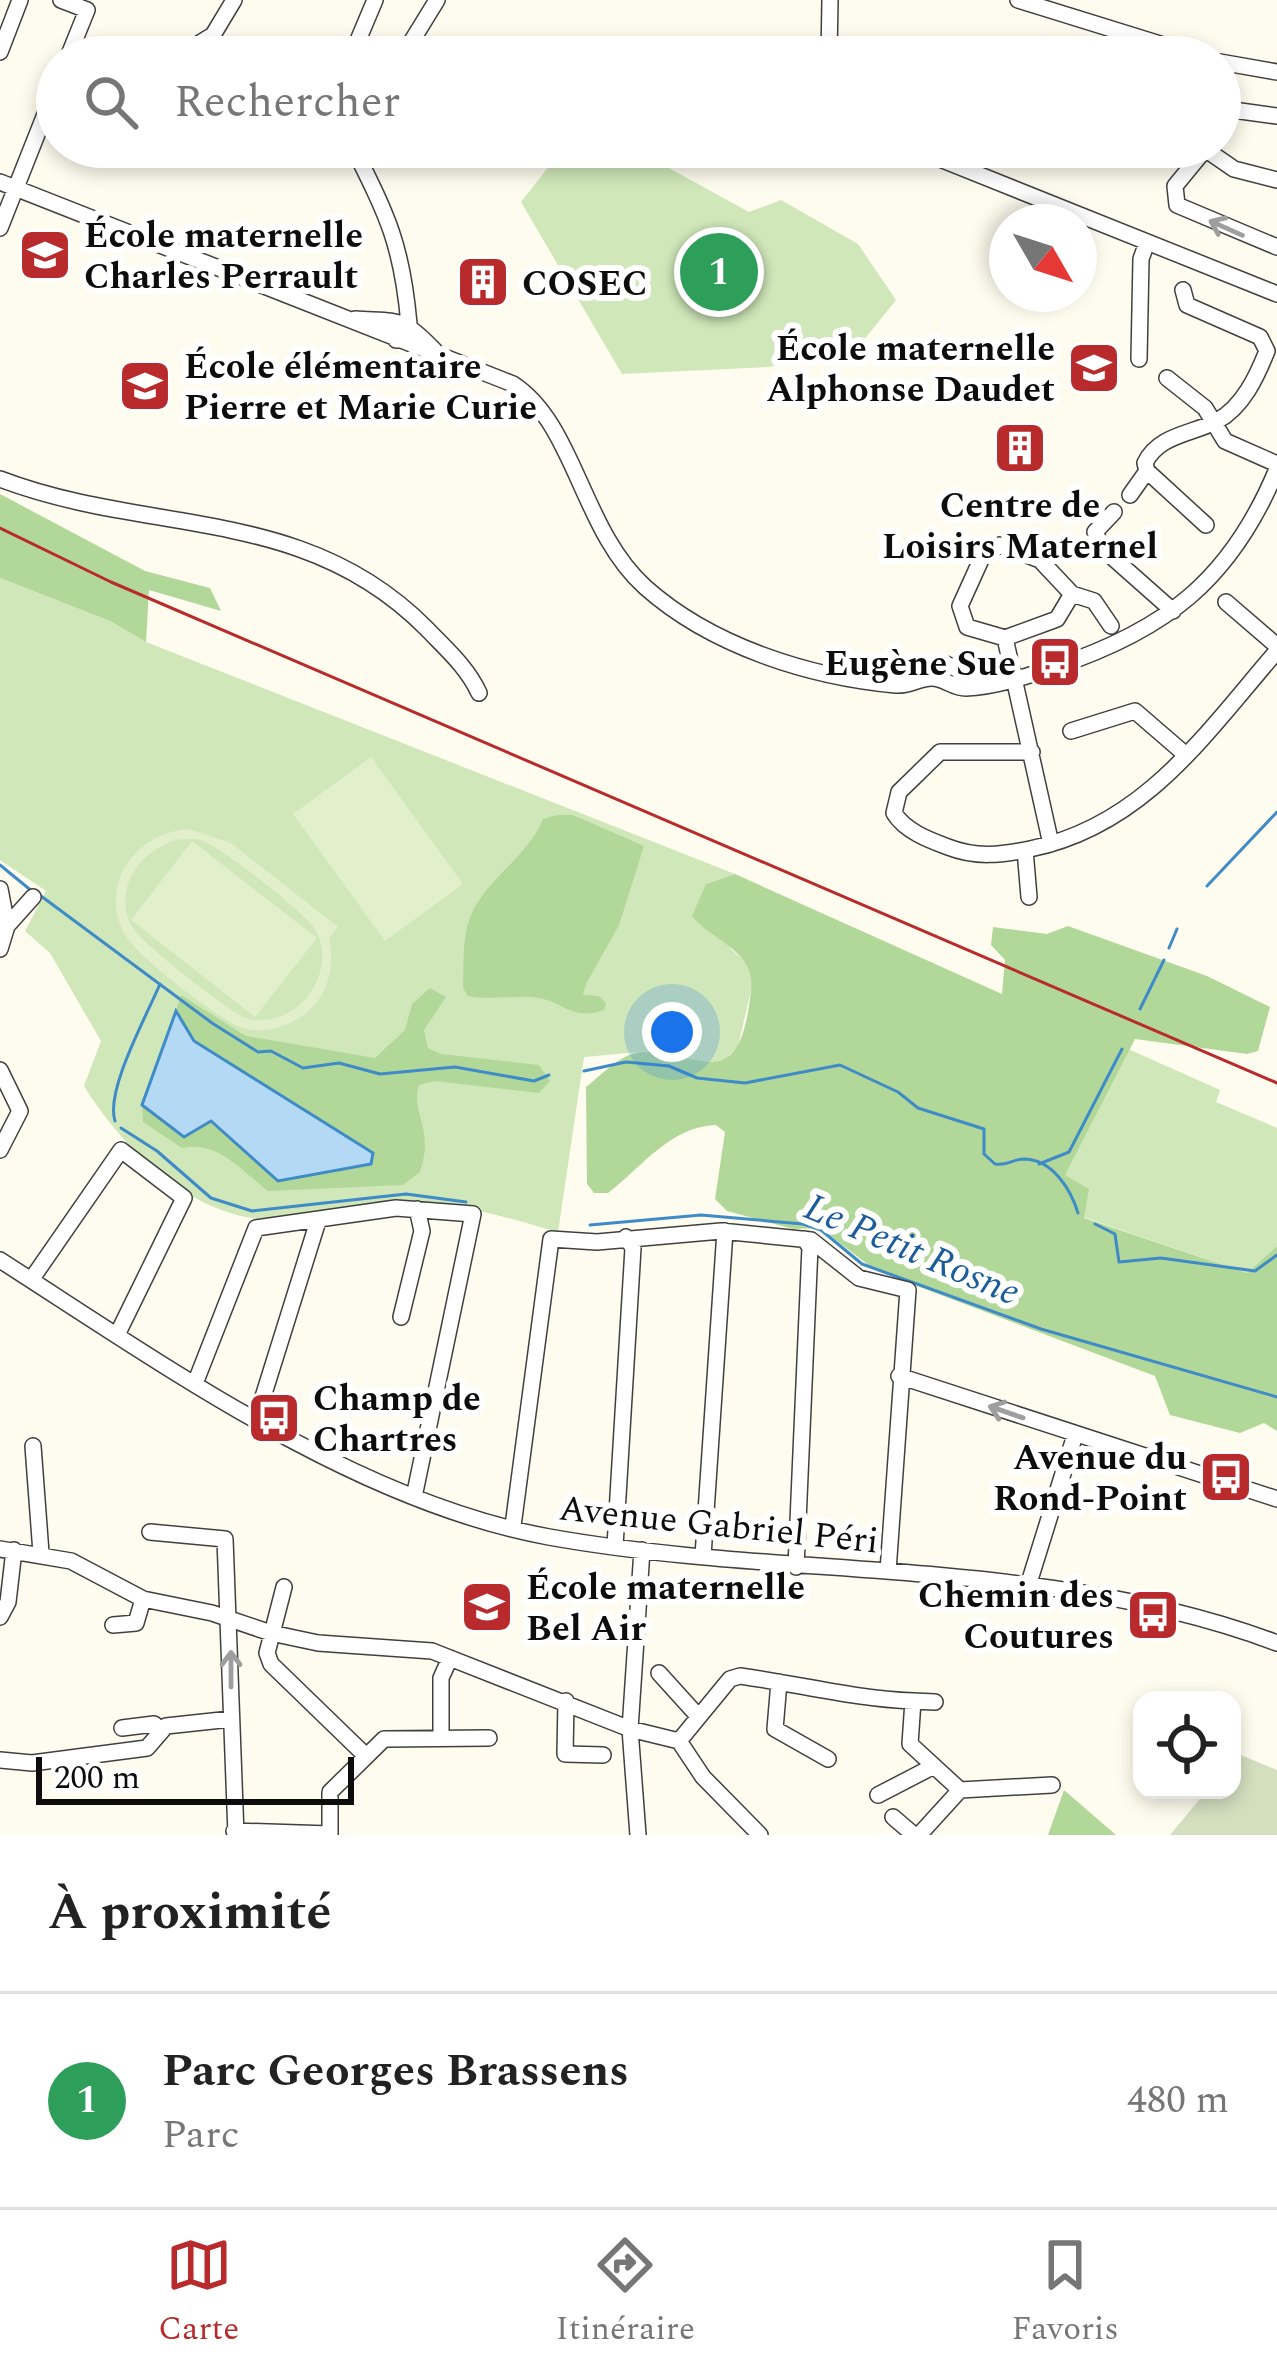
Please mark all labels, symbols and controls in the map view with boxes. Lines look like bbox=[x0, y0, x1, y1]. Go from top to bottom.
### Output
search box bbox=[36, 36, 1241, 168]
text: Rechercher bbox=[174, 68, 400, 137]
icon: search bbox=[78, 69, 144, 135]
north arrow bbox=[989, 204, 1097, 312]
place label: École maternelle Charles Perrault bbox=[84, 209, 363, 305]
one-way arrow bbox=[1209, 216, 1245, 238]
school or university icon: École maternelle Charles Perrault bbox=[17, 227, 73, 283]
pin: 1 bbox=[680, 227, 758, 317]
building icon: COSEC bbox=[455, 254, 511, 310]
place label: COSEC bbox=[522, 257, 648, 312]
place label: École maternelle Alphonse Daudet bbox=[766, 322, 1055, 418]
place label: École élémentaire Pierre et Marie Curie bbox=[184, 340, 537, 436]
school or university icon: École maternelle Alphonse Daudet bbox=[1066, 340, 1122, 396]
school or university icon: École élémentaire Pierre et Marie Curie bbox=[117, 358, 173, 414]
building icon: Centre de Loisirs Maternel bbox=[992, 420, 1048, 476]
place label: Centre de Loisirs Maternel bbox=[882, 479, 1158, 575]
bus stop icon: Eugène Sue bbox=[1027, 634, 1083, 690]
place label: Eugène Sue bbox=[824, 637, 1016, 692]
your location bbox=[642, 1002, 702, 1062]
water label: Le Petit Rosne bbox=[795, 1178, 1029, 1322]
place label: Champ de Chartres bbox=[313, 1372, 481, 1468]
bus stop icon: Champ de Chartres bbox=[246, 1390, 302, 1446]
one-way arrow bbox=[988, 1400, 1025, 1421]
place label: Avenue du Rond-Point bbox=[993, 1431, 1187, 1527]
bus stop icon: Avenue du Rond-Point bbox=[1198, 1449, 1254, 1505]
street label: Avenue Gabriel Péri bbox=[556, 1481, 881, 1570]
place label: École maternelle Bel Air bbox=[526, 1561, 805, 1657]
place label: Chemin des Coutures bbox=[918, 1569, 1114, 1665]
school or university icon: École maternelle Bel Air bbox=[459, 1579, 515, 1635]
bus stop icon: Chemin des Coutures bbox=[1125, 1587, 1181, 1643]
one-way arrow bbox=[220, 1650, 242, 1689]
map controls bbox=[1133, 1691, 1241, 1799]
button: locate bbox=[1133, 1691, 1241, 1799]
scale bar bbox=[36, 1751, 354, 1804]
text: 200 m bbox=[54, 1753, 140, 1803]
text: À proximité bbox=[48, 1874, 332, 1952]
text: Parc Georges Brassens bbox=[162, 2037, 629, 2106]
text: 1 bbox=[76, 2071, 98, 2130]
text: 480 m bbox=[1127, 2071, 1229, 2130]
text: Parc bbox=[162, 2106, 239, 2165]
tab: Carte bbox=[158, 2232, 239, 2354]
tab: Itinéraire bbox=[556, 2232, 695, 2354]
tab: Favoris bbox=[1012, 2232, 1119, 2354]

